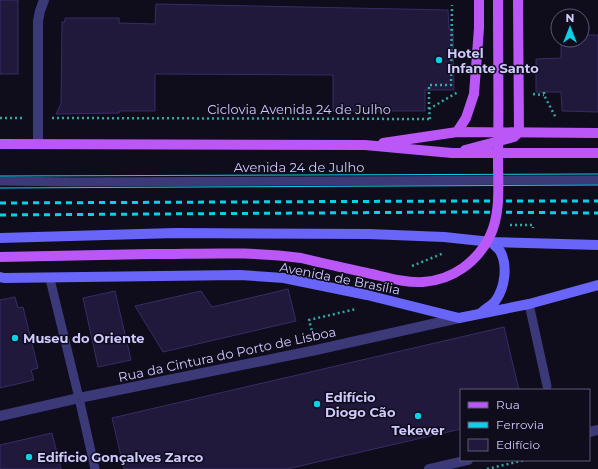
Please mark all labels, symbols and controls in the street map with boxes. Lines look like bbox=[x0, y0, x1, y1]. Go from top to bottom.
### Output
north arrow bbox=[550, 8, 590, 48]
text: N bbox=[566, 11, 574, 25]
place label: Hotel Infante Santo bbox=[447, 45, 539, 76]
marker: Hotel Infante Santo bbox=[434, 55, 444, 65]
street label: Ciclovia Avenida 24 de Julho bbox=[207, 101, 391, 117]
street label: Avenida 24 de Julho bbox=[234, 159, 364, 175]
street label: Avenida de Brasília bbox=[278, 258, 402, 298]
street label: Rua da Cintura do Porto de Lisboa bbox=[117, 323, 337, 385]
place label: Museu do Oriente bbox=[23, 330, 145, 346]
marker: Museu do Oriente bbox=[10, 333, 20, 343]
place label: Edifício Diogo Cão bbox=[325, 389, 396, 420]
legend bbox=[460, 389, 590, 461]
text: Rua bbox=[496, 397, 520, 412]
marker: Edifício Diogo Cão bbox=[312, 399, 322, 409]
marker: Tekever bbox=[413, 411, 423, 421]
text: Ferrovia bbox=[496, 417, 544, 432]
place label: Tekever bbox=[391, 422, 445, 438]
text: Edifício bbox=[496, 437, 540, 452]
place label: Edificio Gonçalves Zarco bbox=[37, 449, 204, 465]
marker: Edificio Gonçalves Zarco bbox=[24, 452, 34, 462]

